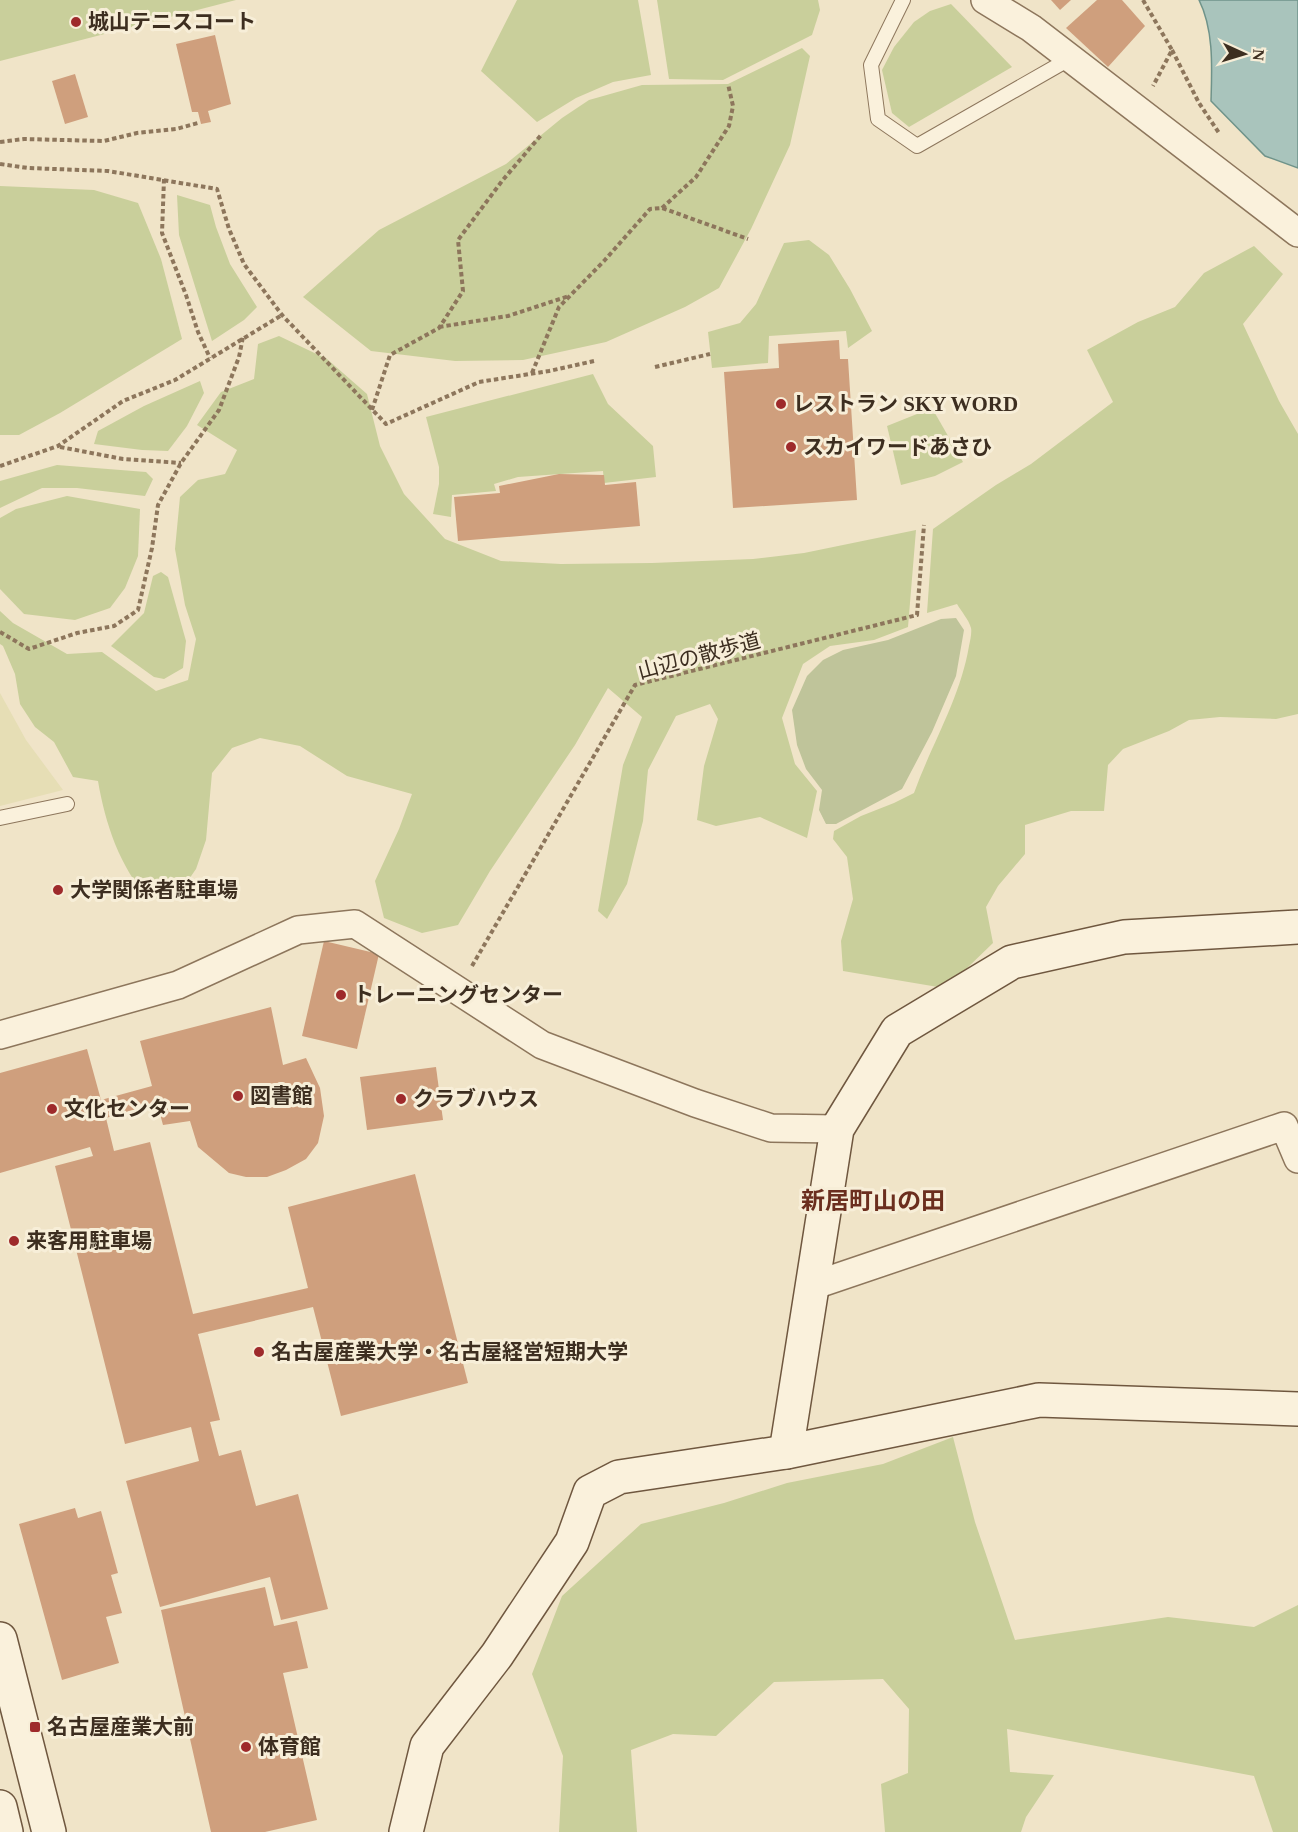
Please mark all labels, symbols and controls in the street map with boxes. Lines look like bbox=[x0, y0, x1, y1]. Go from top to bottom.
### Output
place label: 城山テニスコート bbox=[88, 10, 256, 34]
marker: 城山テニスコート bbox=[69, 15, 83, 29]
north arrow bbox=[1214, 24, 1274, 84]
text: N bbox=[1250, 49, 1267, 62]
place label: レストラン SKY WORD bbox=[793, 392, 1018, 416]
marker: レストラン SKY WORD bbox=[774, 397, 788, 411]
place label: スカイワードあさひ bbox=[803, 435, 992, 459]
marker: スカイワードあさひ bbox=[784, 440, 798, 454]
street label: 山辺の散歩道 bbox=[635, 628, 763, 684]
place label: 大学関係者駐車場 bbox=[70, 878, 238, 902]
marker: 大学関係者駐車場 bbox=[51, 883, 65, 897]
place label: トレーニングセンター bbox=[353, 983, 563, 1007]
marker: トレーニングセンター bbox=[334, 988, 348, 1002]
place label: 図書館 bbox=[250, 1084, 313, 1108]
place label: クラブハウス bbox=[413, 1087, 539, 1111]
marker: 図書館 bbox=[231, 1089, 245, 1103]
marker: クラブハウス bbox=[394, 1092, 408, 1106]
place label: 文化センター bbox=[64, 1097, 190, 1121]
marker: 文化センター bbox=[45, 1102, 59, 1116]
district label: 新居町山の田 bbox=[801, 1188, 945, 1214]
place label: 来客用駐車場 bbox=[26, 1229, 152, 1253]
marker: 来客用駐車場 bbox=[7, 1234, 21, 1248]
place label: 名古屋産業大学・名古屋経営短期大学 bbox=[271, 1340, 628, 1364]
marker: 名古屋産業大学・名古屋経営短期大学 bbox=[252, 1345, 266, 1359]
place label: 名古屋産業大前 bbox=[47, 1715, 194, 1739]
marker: 名古屋産業大前 bbox=[28, 1720, 42, 1734]
place label: 体育館 bbox=[258, 1735, 321, 1759]
marker: 体育館 bbox=[239, 1740, 253, 1754]

